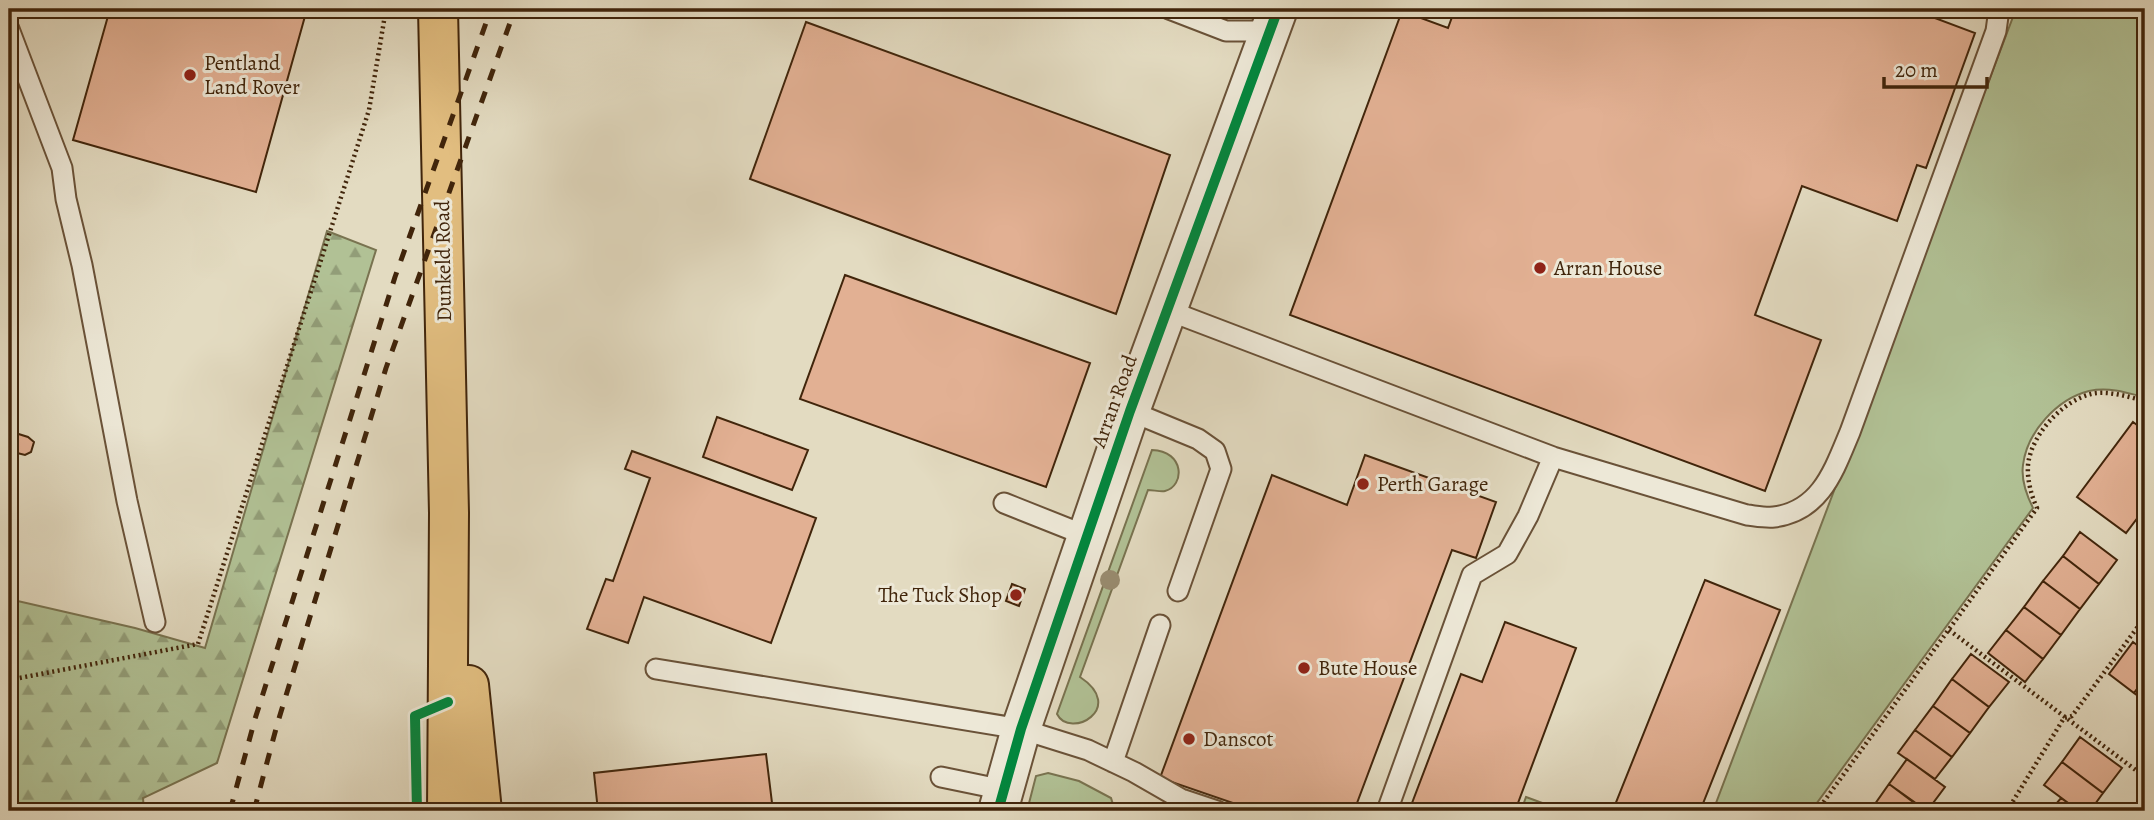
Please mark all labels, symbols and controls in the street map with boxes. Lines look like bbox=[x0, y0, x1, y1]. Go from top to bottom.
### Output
scale bar bbox=[1884, 46, 1988, 90]
place label: Pentland Land Rover bbox=[204, 49, 300, 101]
text: 20 m bbox=[1895, 56, 1938, 84]
marker: Pentland Land Rover bbox=[182, 67, 198, 83]
street label: Dunkeld Road bbox=[428, 199, 458, 322]
place label: Arran House bbox=[1553, 254, 1662, 282]
marker: Arran House bbox=[1532, 260, 1548, 276]
street label: Arran Road bbox=[1084, 350, 1144, 452]
place label: Perth Garage bbox=[1377, 470, 1489, 498]
marker: Perth Garage bbox=[1355, 476, 1371, 492]
place label: The Tuck Shop bbox=[878, 581, 1002, 609]
marker: The Tuck Shop bbox=[1008, 587, 1024, 603]
place label: Bute House bbox=[1318, 654, 1417, 682]
marker: Bute House bbox=[1296, 660, 1312, 676]
place label: Danscot bbox=[1203, 725, 1274, 753]
marker: Danscot bbox=[1181, 731, 1197, 747]

